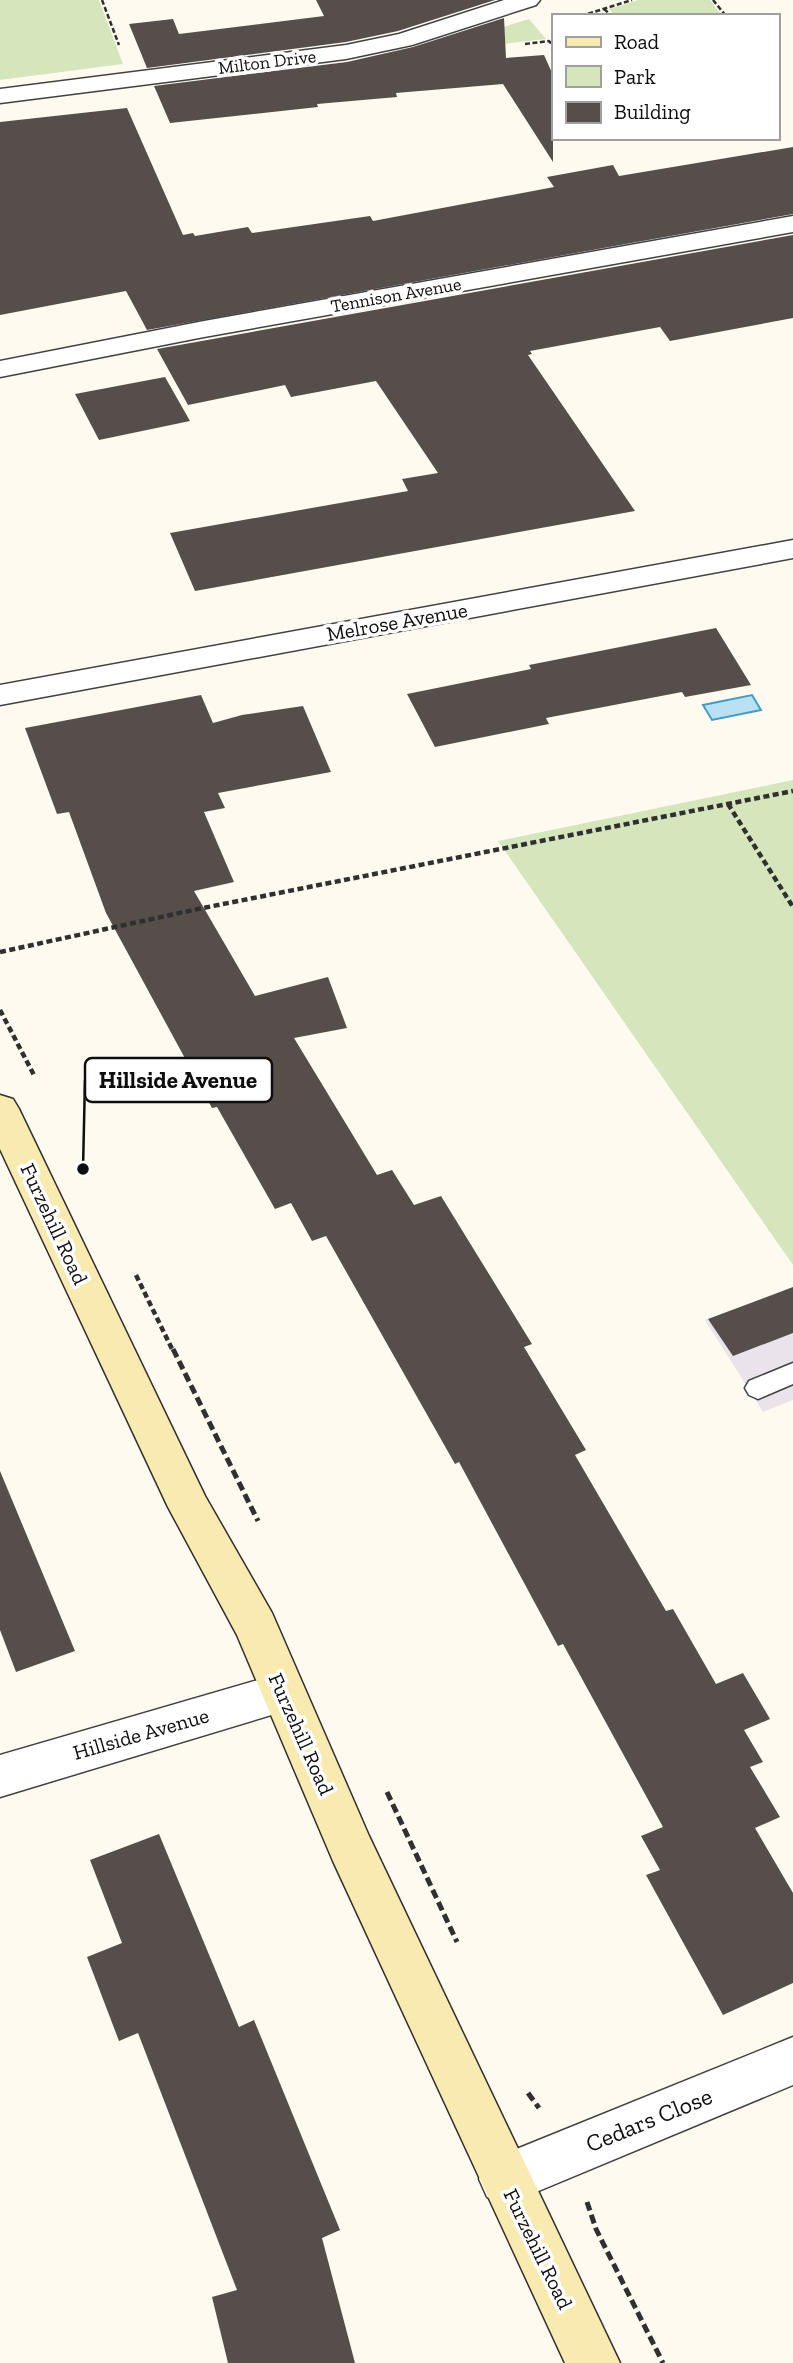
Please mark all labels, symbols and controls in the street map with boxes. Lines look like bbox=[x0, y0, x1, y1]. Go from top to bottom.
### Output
legend bbox=[552, 14, 779, 140]
text: Road bbox=[614, 29, 660, 54]
street label: Milton Drive bbox=[217, 45, 317, 79]
text: Park bbox=[614, 64, 656, 89]
text: Building bbox=[614, 99, 691, 124]
street label: Tennison Avenue bbox=[329, 273, 463, 317]
street label: Melrose Avenue bbox=[324, 597, 470, 646]
callout: Hillside Avenue bbox=[85, 1058, 272, 1102]
text: Hillside Avenue bbox=[99, 1066, 257, 1094]
street label: Furzehill Road bbox=[16, 1159, 94, 1289]
street label: Furzehill Road bbox=[263, 1669, 340, 1799]
street label: Hillside Avenue bbox=[70, 1702, 212, 1765]
street label: Cedars Close bbox=[581, 2081, 716, 2158]
street label: Furzehill Road bbox=[499, 2185, 579, 2313]

